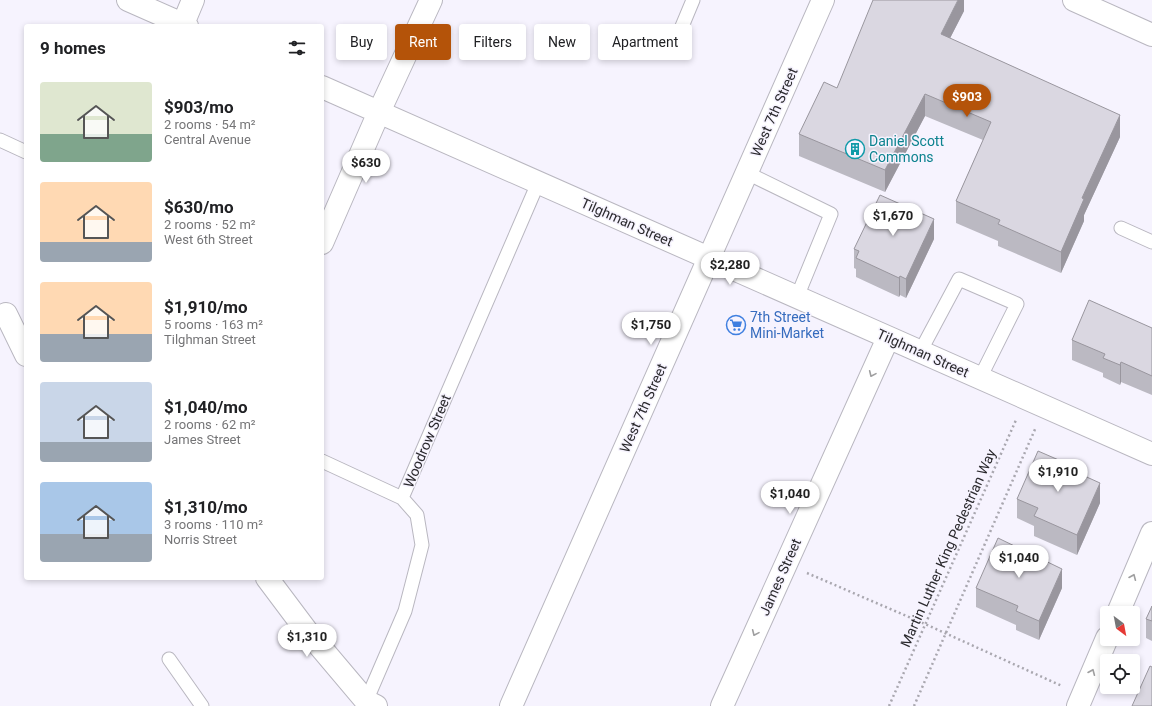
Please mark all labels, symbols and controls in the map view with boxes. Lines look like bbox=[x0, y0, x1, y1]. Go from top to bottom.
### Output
chip: Buy bbox=[336, 24, 387, 60]
chip: Rent bbox=[395, 24, 451, 60]
chip: Filters bbox=[459, 24, 526, 60]
chip: New bbox=[534, 24, 590, 60]
chip: Apartment bbox=[598, 24, 692, 60]
icon: filters bbox=[286, 37, 308, 59]
text: 9 homes bbox=[40, 38, 106, 58]
street label: West 7th Street bbox=[747, 65, 801, 159]
pin: $903 bbox=[943, 84, 991, 118]
text: $903 bbox=[952, 89, 982, 104]
text: $903/mo bbox=[164, 97, 234, 117]
icon: home bbox=[72, 98, 120, 146]
text: 2 rooms · 54 m² bbox=[164, 117, 256, 132]
text: Central Avenue bbox=[164, 132, 251, 147]
place label: Daniel Scott Commons bbox=[869, 133, 944, 165]
building icon: Daniel Scott Commons bbox=[844, 138, 866, 160]
pin: $630 bbox=[342, 150, 390, 184]
text: $630 bbox=[351, 155, 381, 170]
street label: Tilghman Street bbox=[579, 195, 676, 250]
text: $630/mo bbox=[164, 197, 234, 217]
icon: home bbox=[72, 198, 120, 246]
pin: $1,670 bbox=[860, 203, 926, 237]
text: $1,670 bbox=[873, 208, 913, 223]
text: 2 rooms · 52 m² bbox=[164, 217, 256, 232]
text: West 6th Street bbox=[164, 232, 253, 247]
pin: $2,280 bbox=[697, 252, 763, 286]
text: $2,280 bbox=[710, 257, 750, 272]
text: $1,910/mo bbox=[164, 297, 248, 317]
icon: home bbox=[72, 298, 120, 346]
place label: 7th Street Mini-Market bbox=[750, 309, 825, 341]
pin: $1,750 bbox=[618, 312, 684, 346]
supermarket icon: 7th Street Mini-Market bbox=[725, 314, 747, 336]
text: 5 rooms · 163 m² bbox=[164, 317, 263, 332]
text: $1,750 bbox=[631, 317, 671, 332]
street label: Tilghman Street bbox=[875, 326, 972, 381]
text: Tilghman Street bbox=[164, 332, 256, 347]
street label: West 7th Street bbox=[616, 361, 670, 455]
one-way arrow bbox=[869, 369, 877, 377]
street label: Woodrow Street bbox=[400, 392, 454, 490]
text: $1,040/mo bbox=[164, 397, 248, 417]
icon: home bbox=[72, 398, 120, 446]
text: 2 rooms · 62 m² bbox=[164, 417, 256, 432]
text: James Street bbox=[164, 432, 241, 447]
street label: Martin Luther King Pedestrian Way bbox=[897, 446, 999, 649]
pin: $1,910 bbox=[1025, 459, 1091, 493]
text: $1,910 bbox=[1038, 464, 1078, 479]
pin: $1,040 bbox=[757, 481, 823, 515]
text: $1,040 bbox=[770, 486, 810, 501]
text: $1,310/mo bbox=[164, 497, 248, 517]
icon: home bbox=[72, 498, 120, 546]
text: 3 rooms · 110 m² bbox=[164, 517, 263, 532]
text: Norris Street bbox=[164, 532, 237, 547]
street label: James Street bbox=[756, 536, 804, 618]
pin: $1,040 bbox=[986, 545, 1052, 579]
text: $1,040 bbox=[999, 550, 1039, 565]
one-way arrow bbox=[1128, 574, 1136, 582]
north arrow bbox=[1100, 606, 1140, 646]
map controls bbox=[1100, 606, 1140, 694]
pin: $1,310 bbox=[274, 624, 340, 658]
one-way arrow bbox=[752, 628, 760, 636]
text: $1,310 bbox=[287, 629, 327, 644]
button: locate bbox=[1100, 654, 1140, 694]
one-way arrow bbox=[1088, 669, 1096, 676]

